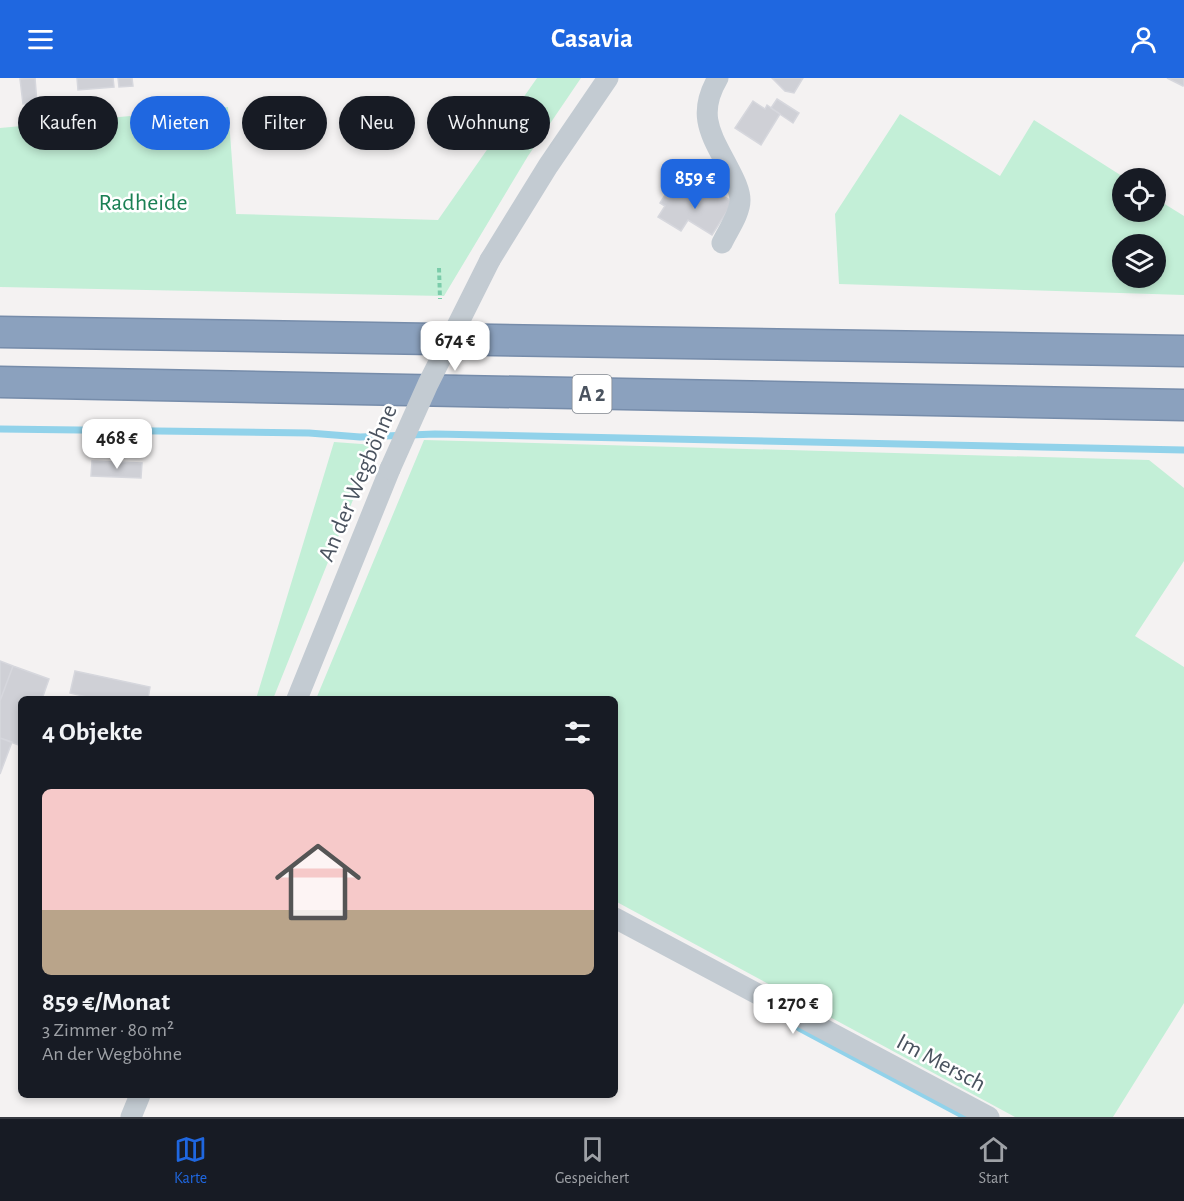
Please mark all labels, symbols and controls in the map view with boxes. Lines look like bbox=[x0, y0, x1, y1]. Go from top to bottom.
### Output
icon: menu bbox=[24, 23, 57, 56]
icon: person bbox=[1127, 23, 1160, 56]
text: Casavia bbox=[551, 25, 633, 52]
chip: Kaufen bbox=[18, 96, 118, 150]
chip: Mieten bbox=[130, 96, 230, 150]
chip: Filter bbox=[242, 96, 327, 150]
chip: Neu bbox=[339, 96, 415, 150]
chip: Wohnung bbox=[427, 96, 550, 150]
pin: 859 € bbox=[653, 159, 737, 210]
text: 859 € bbox=[675, 168, 715, 188]
map controls bbox=[1112, 168, 1166, 288]
button: locate bbox=[1112, 168, 1166, 222]
park label: Radheide bbox=[98, 191, 188, 215]
button: layers bbox=[1112, 234, 1166, 288]
pin: 674 € bbox=[413, 321, 497, 372]
text: 674 € bbox=[435, 330, 475, 350]
road number: A 2 bbox=[572, 375, 612, 413]
street label: An der Wegböhne bbox=[314, 401, 402, 565]
pin: 468 € bbox=[75, 419, 159, 470]
text: 468 € bbox=[96, 428, 138, 448]
icon: filters bbox=[561, 716, 594, 749]
text: 4 Objekte bbox=[42, 719, 143, 745]
icon: home bbox=[264, 828, 372, 936]
pin: 1 270 € bbox=[738, 984, 848, 1035]
text: 859 €/Monat bbox=[42, 989, 170, 1015]
text: 1 270 € bbox=[767, 993, 819, 1013]
text: 3 Zimmer · 80 m² bbox=[42, 1020, 174, 1040]
street label: Im Mersch bbox=[892, 1030, 990, 1096]
text: An der Wegböhne bbox=[42, 1044, 182, 1064]
tab: Karte bbox=[174, 1133, 207, 1188]
tab: Gespeichert bbox=[555, 1133, 629, 1188]
tab: Start bbox=[977, 1133, 1010, 1188]

